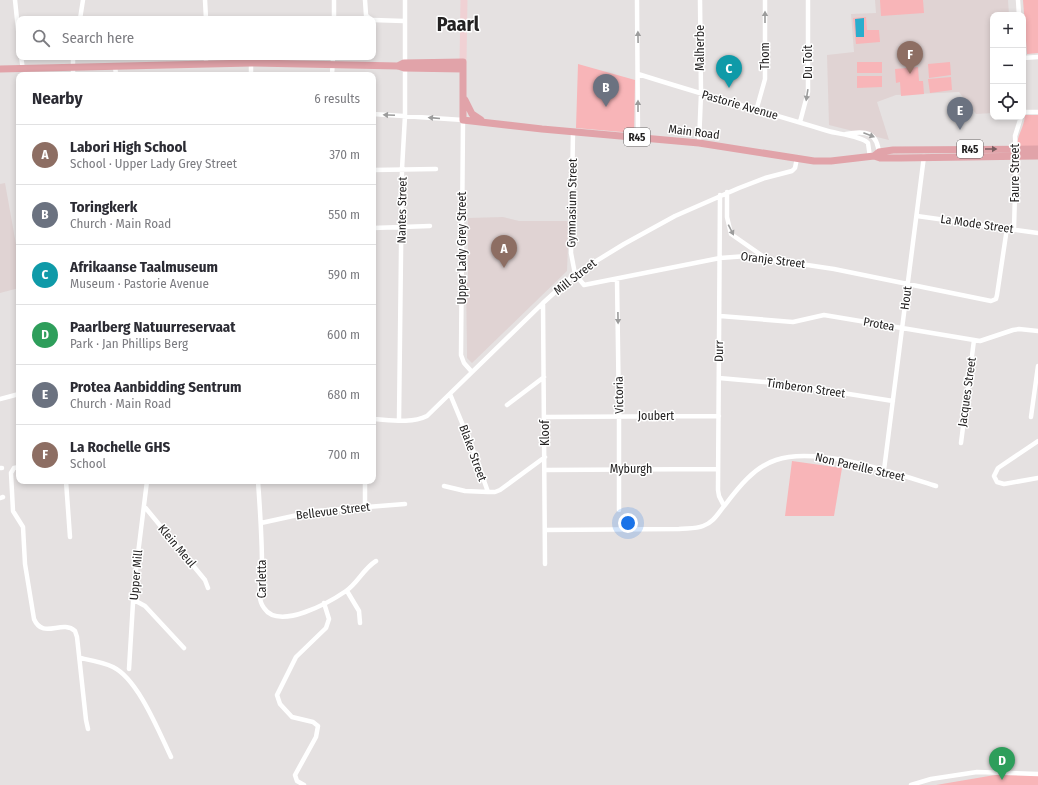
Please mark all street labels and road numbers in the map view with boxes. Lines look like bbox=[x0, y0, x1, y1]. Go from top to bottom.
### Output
street label: Malherbe bbox=[693, 25, 707, 71]
street label: Thom bbox=[758, 42, 772, 70]
street label: Du Toit bbox=[801, 45, 815, 79]
street label: Pastorie Avenue bbox=[700, 87, 780, 123]
street label: Main Road bbox=[668, 122, 720, 142]
road number: R45 bbox=[624, 128, 650, 146]
road number: R45 bbox=[957, 140, 983, 158]
street label: Faure Street bbox=[1008, 144, 1022, 202]
street label: Gymnasium Street bbox=[564, 158, 580, 248]
street label: Nantes Street bbox=[394, 177, 410, 243]
street label: Upper Lady Grey Street bbox=[455, 192, 469, 304]
street label: La Mode Street bbox=[940, 212, 1014, 236]
street label: Oranje Street bbox=[740, 249, 806, 271]
street label: Mill Street bbox=[551, 256, 599, 298]
street label: Hout bbox=[898, 285, 914, 311]
street label: Protea bbox=[862, 314, 896, 334]
street label: Durr bbox=[712, 339, 726, 362]
street label: Jacques Street bbox=[955, 356, 979, 428]
street label: Victoria bbox=[612, 376, 626, 414]
street label: Timberon Street bbox=[766, 376, 846, 400]
street label: Joubert bbox=[638, 409, 674, 423]
street label: Kloof bbox=[538, 419, 552, 446]
street label: Blake Street bbox=[456, 423, 490, 483]
street label: Non Pareille Street bbox=[814, 450, 906, 484]
street label: Myburgh bbox=[610, 462, 652, 476]
street label: Bellevue Street bbox=[295, 500, 371, 522]
street label: Klein Meul bbox=[155, 522, 199, 570]
street label: Upper Mill bbox=[127, 549, 145, 601]
street label: Carletta bbox=[255, 560, 269, 598]

